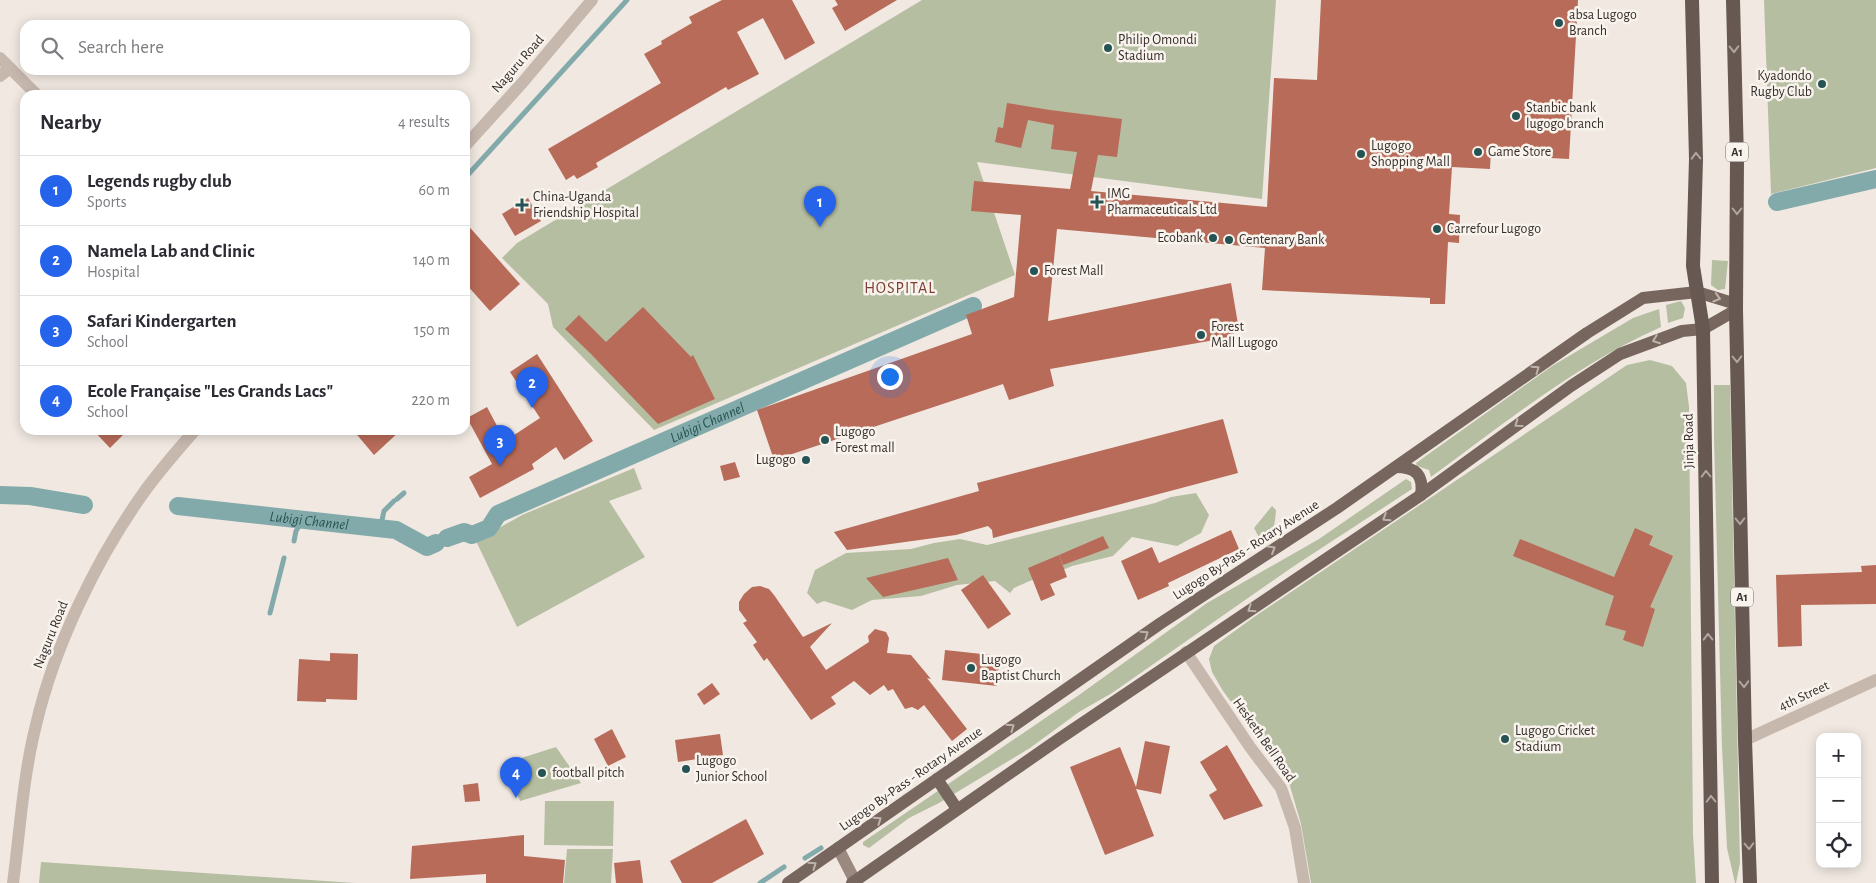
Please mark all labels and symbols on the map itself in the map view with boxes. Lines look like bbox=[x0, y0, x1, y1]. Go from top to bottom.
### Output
place label: absa Lugogo Branch bbox=[1569, 8, 1637, 38]
marker: absa Lugogo Branch bbox=[1553, 17, 1565, 29]
street label: Naguru Road bbox=[489, 32, 547, 96]
place label: Philip Omondi Stadium bbox=[1118, 33, 1197, 63]
marker: Philip Omondi Stadium bbox=[1102, 42, 1114, 54]
one-way arrow bbox=[1729, 45, 1739, 53]
place label: Kyadondo Rugby Club bbox=[1750, 69, 1812, 99]
marker: Kyadondo Rugby Club bbox=[1816, 78, 1828, 90]
place label: Stanbic bank lugogo branch bbox=[1526, 101, 1604, 131]
marker: Stanbic bank lugogo branch bbox=[1510, 110, 1522, 122]
place label: Lugogo Shopping Mall bbox=[1371, 139, 1450, 169]
road number: A1 bbox=[1726, 142, 1748, 162]
place label: Game Store bbox=[1488, 145, 1551, 159]
marker: Game Store bbox=[1472, 146, 1484, 158]
marker: Lugogo Shopping Mall bbox=[1355, 148, 1367, 160]
one-way arrow bbox=[1691, 152, 1701, 160]
pin: 1 bbox=[804, 186, 836, 227]
place label: IMG Pharmaceuticals Ltd bbox=[1107, 187, 1217, 217]
place label: China-Uganda Friendship Hospital bbox=[533, 190, 639, 220]
marker: IMG Pharmaceuticals Ltd bbox=[1091, 196, 1103, 208]
marker: China-Uganda Friendship Hospital bbox=[515, 198, 529, 212]
one-way arrow bbox=[1731, 207, 1742, 215]
place label: Carrefour Lugogo bbox=[1447, 222, 1541, 236]
marker: Carrefour Lugogo bbox=[1431, 223, 1443, 235]
place label: Ecobank bbox=[1157, 231, 1204, 245]
marker: Ecobank bbox=[1207, 232, 1219, 244]
place label: Centenary Bank bbox=[1239, 233, 1325, 247]
marker: Centenary Bank bbox=[1223, 234, 1235, 246]
place label: Forest Mall bbox=[1044, 264, 1104, 278]
marker: Forest Mall bbox=[1028, 265, 1040, 277]
district label: HOSPITAL bbox=[864, 280, 936, 296]
one-way arrow bbox=[1712, 293, 1720, 303]
place label: Forest Mall Lugogo bbox=[1211, 320, 1278, 350]
marker: Forest Mall Lugogo bbox=[1195, 329, 1207, 341]
one-way arrow bbox=[1652, 334, 1661, 344]
one-way arrow bbox=[1732, 356, 1742, 363]
your location bbox=[877, 364, 903, 390]
one-way arrow bbox=[1530, 366, 1539, 375]
pin: 2 bbox=[516, 367, 548, 408]
water label: Lubigi Channel bbox=[668, 399, 747, 445]
street label: Jinja Road bbox=[1682, 413, 1696, 469]
one-way arrow bbox=[1514, 418, 1524, 427]
pin: 3 bbox=[484, 425, 516, 466]
place label: Lugogo Forest mall bbox=[835, 425, 895, 455]
marker: Lugogo Forest mall bbox=[819, 434, 831, 446]
place label: Lugogo bbox=[756, 453, 796, 467]
marker: Lugogo bbox=[800, 454, 812, 466]
one-way arrow bbox=[1701, 470, 1711, 478]
street label: Lugogo By-Pass - Rotary Avenue bbox=[1170, 498, 1322, 602]
water label: Lubigi Channel bbox=[269, 509, 350, 532]
one-way arrow bbox=[1382, 512, 1391, 521]
one-way arrow bbox=[1735, 518, 1746, 526]
one-way arrow bbox=[1267, 546, 1276, 556]
road number: A1 bbox=[1731, 588, 1753, 606]
street label: Naguru Road bbox=[31, 599, 71, 671]
one-way arrow bbox=[1247, 603, 1257, 612]
one-way arrow bbox=[1139, 631, 1149, 640]
one-way arrow bbox=[1703, 633, 1714, 641]
place label: Lugogo Baptist Church bbox=[981, 653, 1061, 683]
marker: Lugogo Baptist Church bbox=[965, 662, 977, 674]
street label: 4th Street bbox=[1777, 678, 1832, 714]
one-way arrow bbox=[1739, 680, 1749, 688]
street label: Hesketh Bell Road bbox=[1230, 696, 1298, 784]
street label: Lugogo By-Pass - Rotary Avenue bbox=[837, 724, 985, 834]
one-way arrow bbox=[1006, 724, 1015, 733]
place label: Lugogo Cricket Stadium bbox=[1515, 724, 1596, 754]
marker: Lugogo Cricket Stadium bbox=[1499, 733, 1511, 745]
place label: Lugogo Junior School bbox=[696, 754, 768, 784]
pin: 4 bbox=[500, 757, 532, 798]
marker: Lugogo Junior School bbox=[680, 763, 692, 775]
place label: football pitch bbox=[552, 766, 625, 780]
marker: football pitch bbox=[536, 767, 548, 779]
one-way arrow bbox=[1706, 795, 1716, 803]
one-way arrow bbox=[872, 817, 882, 826]
one-way arrow bbox=[1744, 843, 1754, 851]
one-way arrow bbox=[807, 862, 817, 871]

